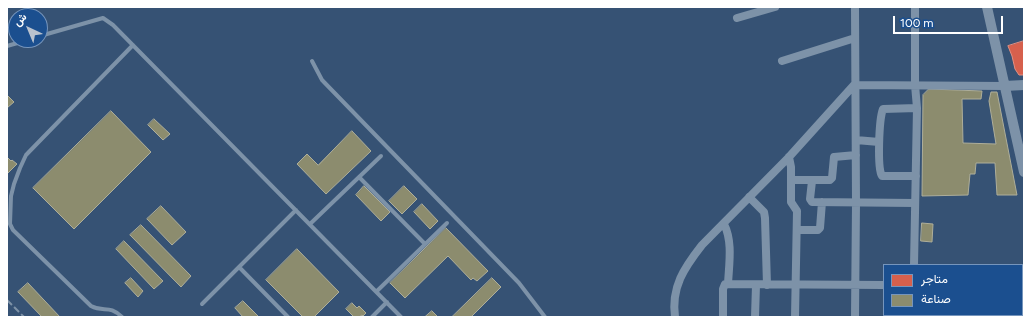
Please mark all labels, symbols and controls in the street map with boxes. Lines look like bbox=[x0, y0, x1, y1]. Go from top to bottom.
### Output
north arrow bbox=[8, 8, 48, 48]
scale bar bbox=[895, 8, 1005, 34]
text: ش bbox=[11, 10, 29, 29]
text: 100 m bbox=[900, 16, 934, 30]
legend bbox=[883, 264, 1023, 316]
text: متاجر bbox=[921, 272, 948, 286]
text: صناعة bbox=[921, 292, 951, 306]

